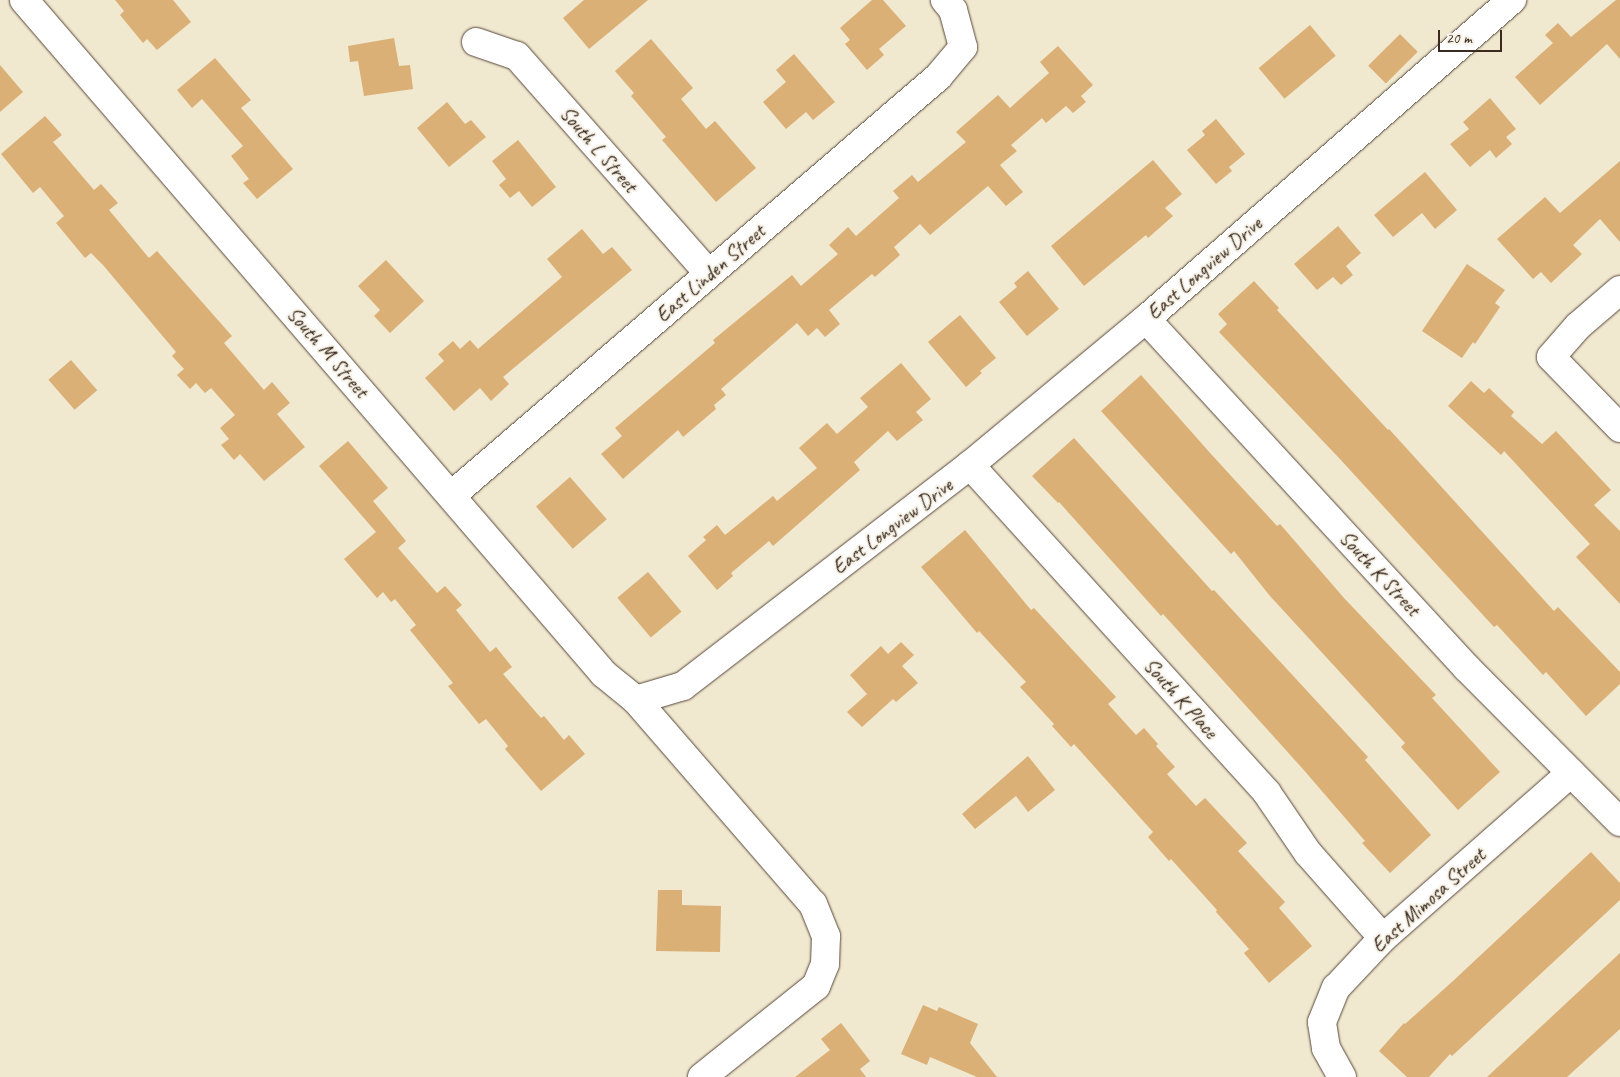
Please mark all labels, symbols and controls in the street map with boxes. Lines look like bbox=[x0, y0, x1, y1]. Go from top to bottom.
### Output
scale bar bbox=[1440, 20, 1504, 52]
text: 20 m bbox=[1446, 29, 1472, 48]
street label: South L Street bbox=[555, 101, 643, 197]
street label: East Longview Drive bbox=[1141, 211, 1267, 325]
street label: East Linden Street bbox=[650, 218, 770, 328]
street label: South M Street bbox=[282, 301, 374, 403]
street label: East Longview Drive bbox=[827, 473, 957, 579]
street label: South K Street bbox=[1334, 525, 1426, 621]
street label: South K Place bbox=[1138, 653, 1224, 743]
street label: East Mimosa Street bbox=[1366, 842, 1490, 958]

